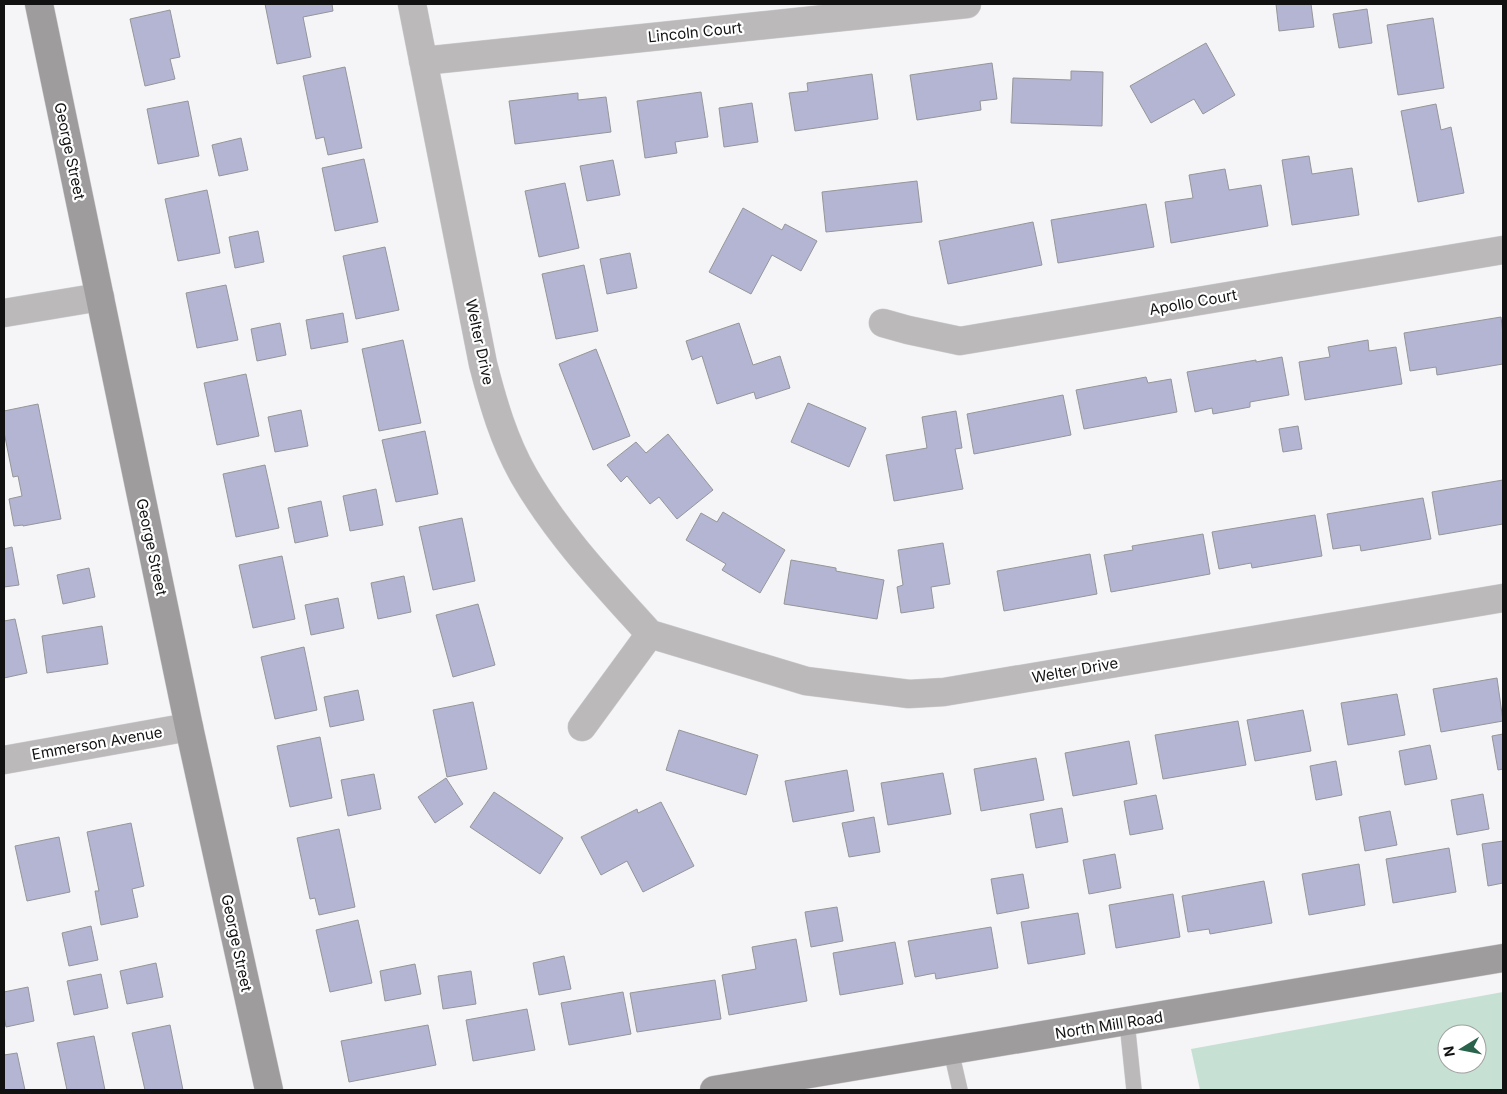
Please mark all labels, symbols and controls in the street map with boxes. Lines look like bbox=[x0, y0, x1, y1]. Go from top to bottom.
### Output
street label: Lincoln Court bbox=[647, 18, 743, 46]
street label: George Street bbox=[50, 101, 90, 201]
street label: Apollo Court bbox=[1148, 285, 1238, 319]
street label: Welter Drive bbox=[462, 297, 498, 387]
street label: George Street bbox=[132, 497, 172, 597]
street label: Welter Drive bbox=[1030, 653, 1120, 687]
street label: Emmerson Avenue bbox=[30, 722, 164, 764]
street label: George Street bbox=[217, 893, 257, 993]
street label: North Mill Road bbox=[1054, 1007, 1164, 1043]
north arrow bbox=[1437, 1024, 1487, 1074]
text: N bbox=[1439, 1045, 1458, 1058]

